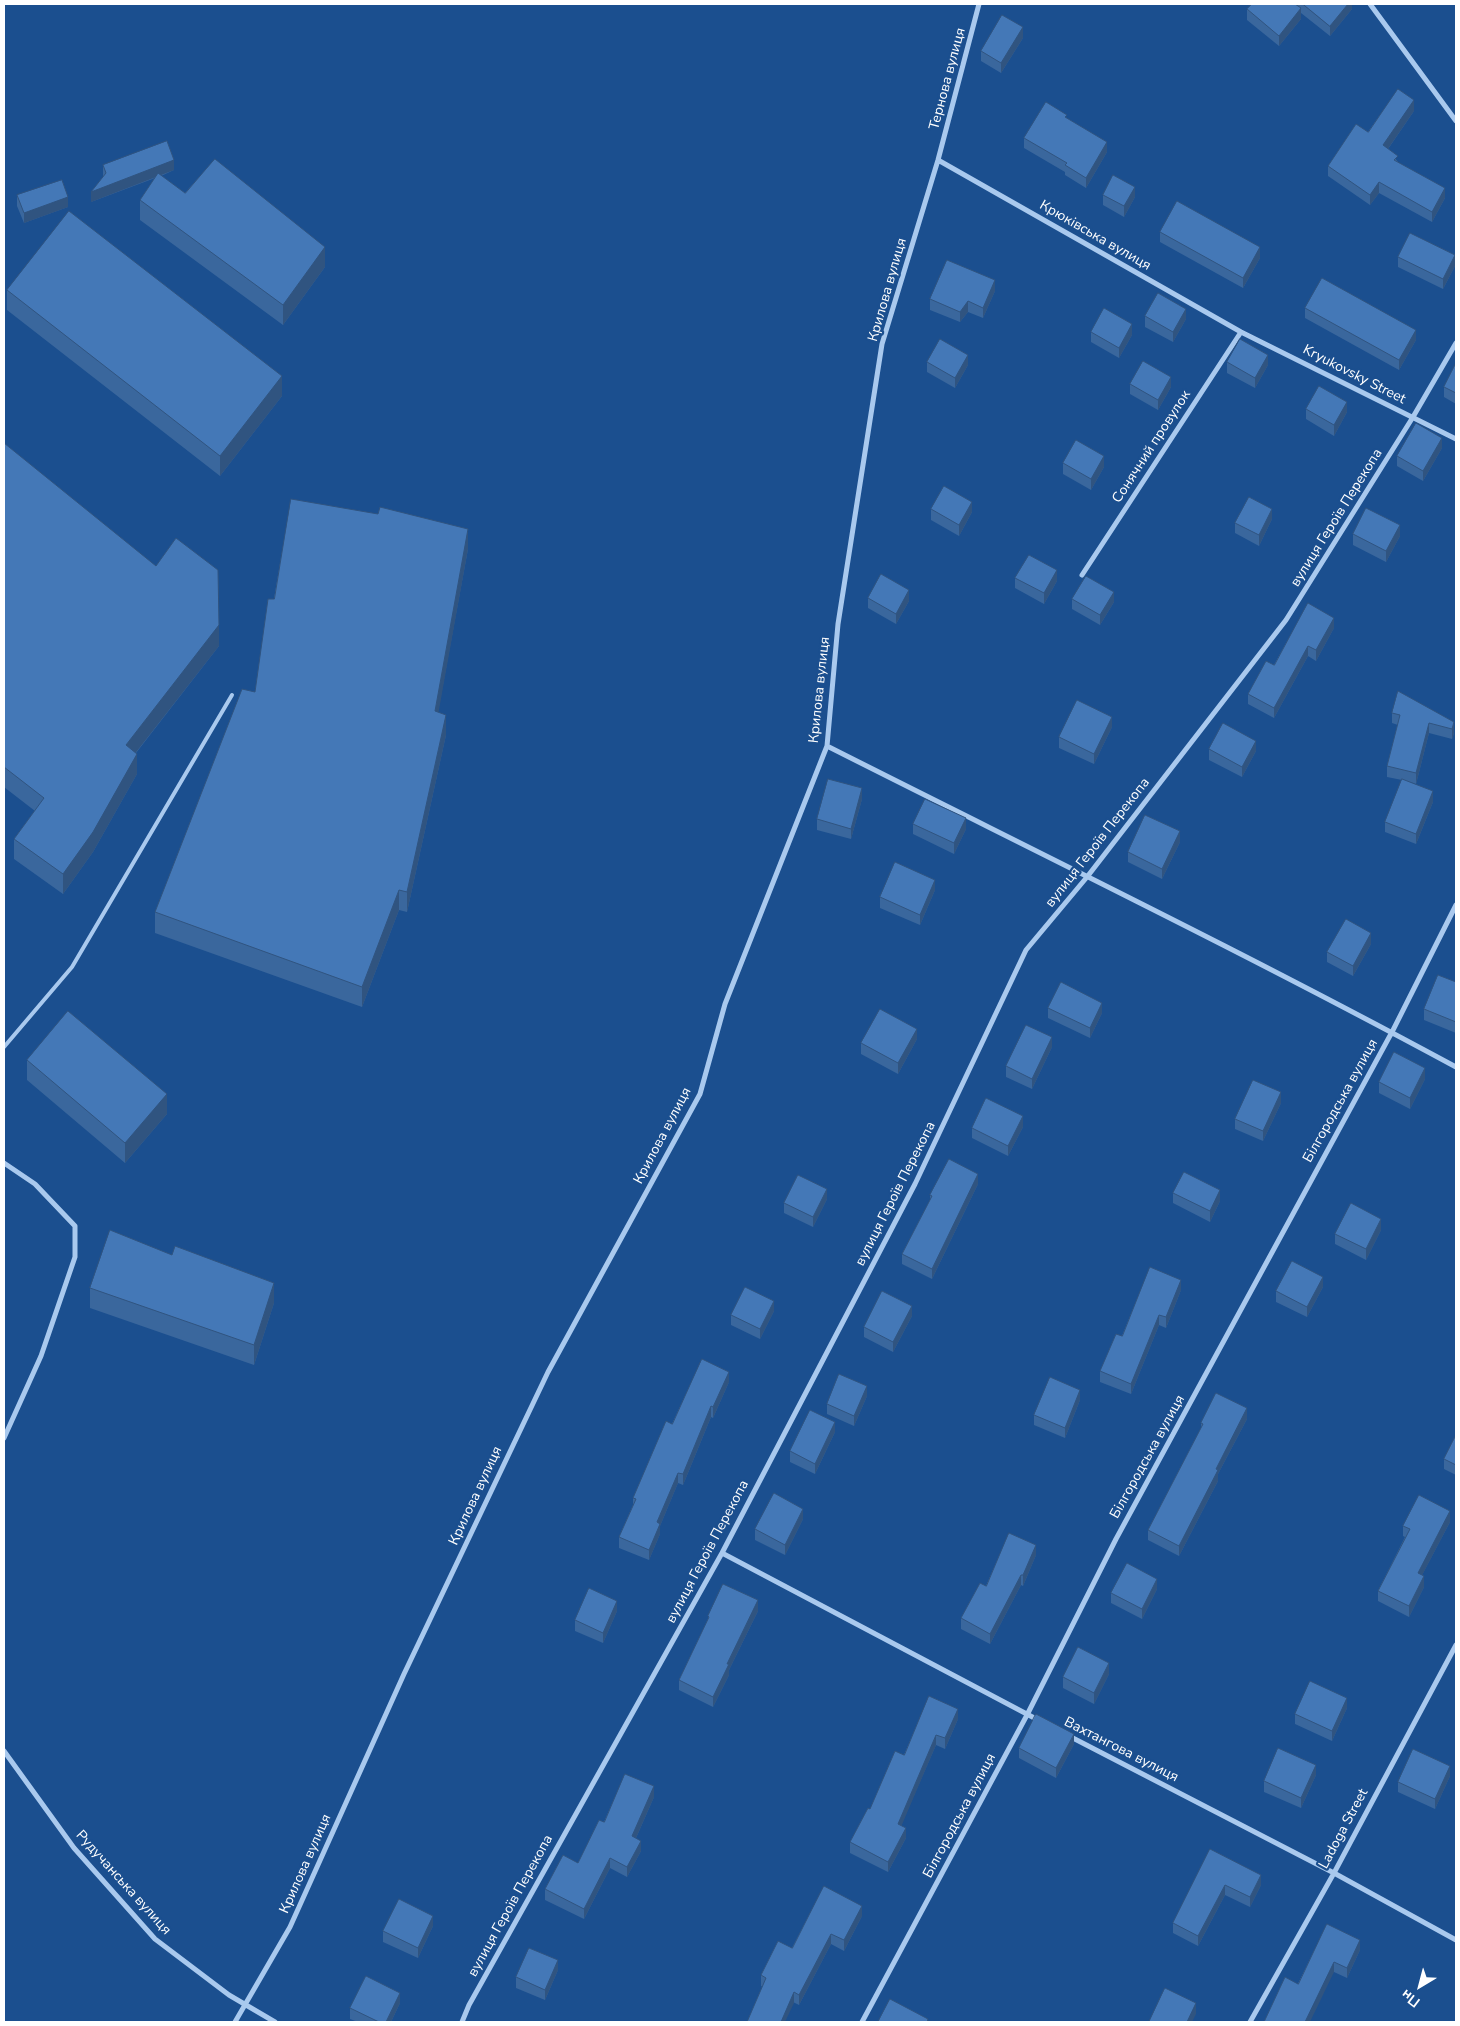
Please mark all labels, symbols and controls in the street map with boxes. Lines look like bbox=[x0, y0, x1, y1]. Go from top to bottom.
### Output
street label: Тернова вулиця bbox=[926, 26, 970, 132]
street label: Крюківська вулиця bbox=[1036, 197, 1154, 275]
street label: Крилова вулиця bbox=[865, 236, 911, 344]
street label: Kryukovsky Street bbox=[1300, 342, 1408, 408]
street label: Сонячний провулок bbox=[1109, 387, 1195, 507]
street label: вулиця Героїв Перекопа bbox=[1288, 446, 1386, 590]
street label: Крилова вулиця bbox=[806, 636, 834, 744]
street label: вулиця Героїв Перекопа bbox=[1042, 775, 1154, 911]
street label: Білгородська вулиця bbox=[1300, 1036, 1382, 1166]
street label: Крилова вулиця bbox=[630, 1085, 696, 1187]
street label: вулиця Героїв Перекопа bbox=[852, 1119, 940, 1269]
street label: Білгородська вулиця bbox=[1107, 1392, 1189, 1522]
street label: Крилова вулиця bbox=[446, 1444, 506, 1548]
street label: вулиця Героїв Перекопа bbox=[663, 1478, 753, 1626]
street label: Вахтангова вулиця bbox=[1061, 1714, 1181, 1786]
street label: Білгородська вулиця bbox=[920, 1751, 1000, 1881]
street label: Ladoga Street bbox=[1316, 1786, 1372, 1872]
street label: Крилова вулиця bbox=[277, 1812, 335, 1916]
street label: Рудучанська вулиця bbox=[72, 1827, 174, 1939]
street label: вулиця Героїв Перекопа bbox=[465, 1832, 557, 1980]
north arrow bbox=[1395, 1961, 1445, 2011]
text: Пн bbox=[1397, 1985, 1424, 2012]

